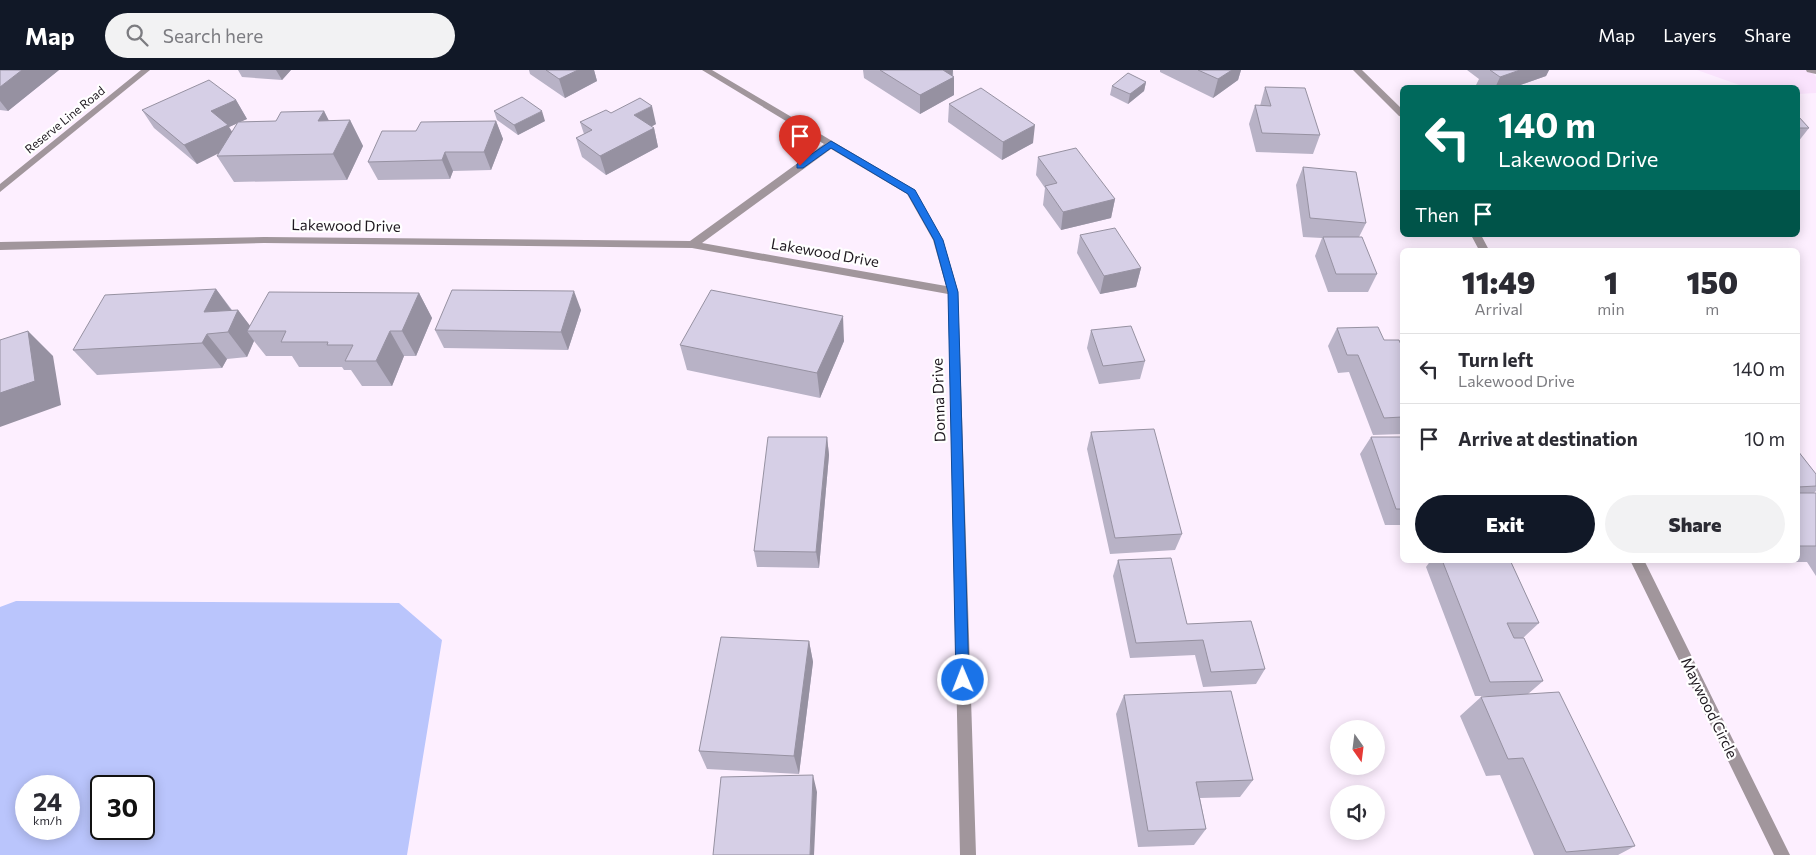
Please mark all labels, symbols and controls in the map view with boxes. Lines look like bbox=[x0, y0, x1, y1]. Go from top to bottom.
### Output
search box bbox=[105, 13, 455, 58]
text: Map bbox=[25, 21, 75, 50]
icon: search bbox=[123, 21, 151, 49]
text: Search here bbox=[163, 24, 263, 47]
text: Map bbox=[1598, 24, 1635, 46]
text: Layers bbox=[1663, 24, 1716, 46]
text: Share bbox=[1744, 24, 1791, 46]
street label: Reserve Line Road bbox=[22, 83, 107, 156]
text: 140 m bbox=[1498, 102, 1596, 145]
icon: left bbox=[1415, 105, 1480, 170]
pin bbox=[779, 115, 821, 166]
icon: arrive bbox=[786, 122, 814, 150]
text: Lakewood Drive bbox=[1498, 145, 1658, 172]
icon: arrive bbox=[1469, 200, 1497, 228]
text: Then bbox=[1415, 203, 1459, 226]
street label: Lakewood Drive bbox=[291, 215, 401, 235]
street label: Lakewood Drive bbox=[770, 234, 881, 270]
text: 11:49 bbox=[1462, 263, 1536, 300]
text: 1 bbox=[1604, 263, 1618, 300]
text: 150 bbox=[1686, 263, 1738, 300]
text: Arrival bbox=[1474, 299, 1523, 318]
text: min bbox=[1597, 299, 1625, 318]
text: m bbox=[1705, 299, 1719, 318]
text: Turn left bbox=[1458, 348, 1533, 371]
icon: left bbox=[1415, 355, 1443, 383]
text: 140 m bbox=[1733, 357, 1785, 380]
street label: Donna Drive bbox=[928, 358, 948, 442]
text: Lakewood Drive bbox=[1458, 371, 1575, 390]
icon: arrive bbox=[1415, 425, 1443, 453]
text: Arrive at destination bbox=[1458, 427, 1638, 450]
text: 10 m bbox=[1744, 427, 1785, 450]
button: Exit bbox=[1415, 495, 1595, 553]
button: Share bbox=[1605, 495, 1785, 553]
position arrow bbox=[936, 653, 988, 705]
street label: Maywood Circle bbox=[1678, 654, 1742, 761]
north arrow bbox=[1330, 720, 1385, 775]
map controls bbox=[1330, 720, 1385, 840]
speed limit sign: 30 bbox=[90, 775, 155, 840]
button: sound bbox=[1330, 785, 1385, 840]
text: 24 bbox=[33, 786, 62, 816]
text: km/h bbox=[33, 813, 62, 827]

